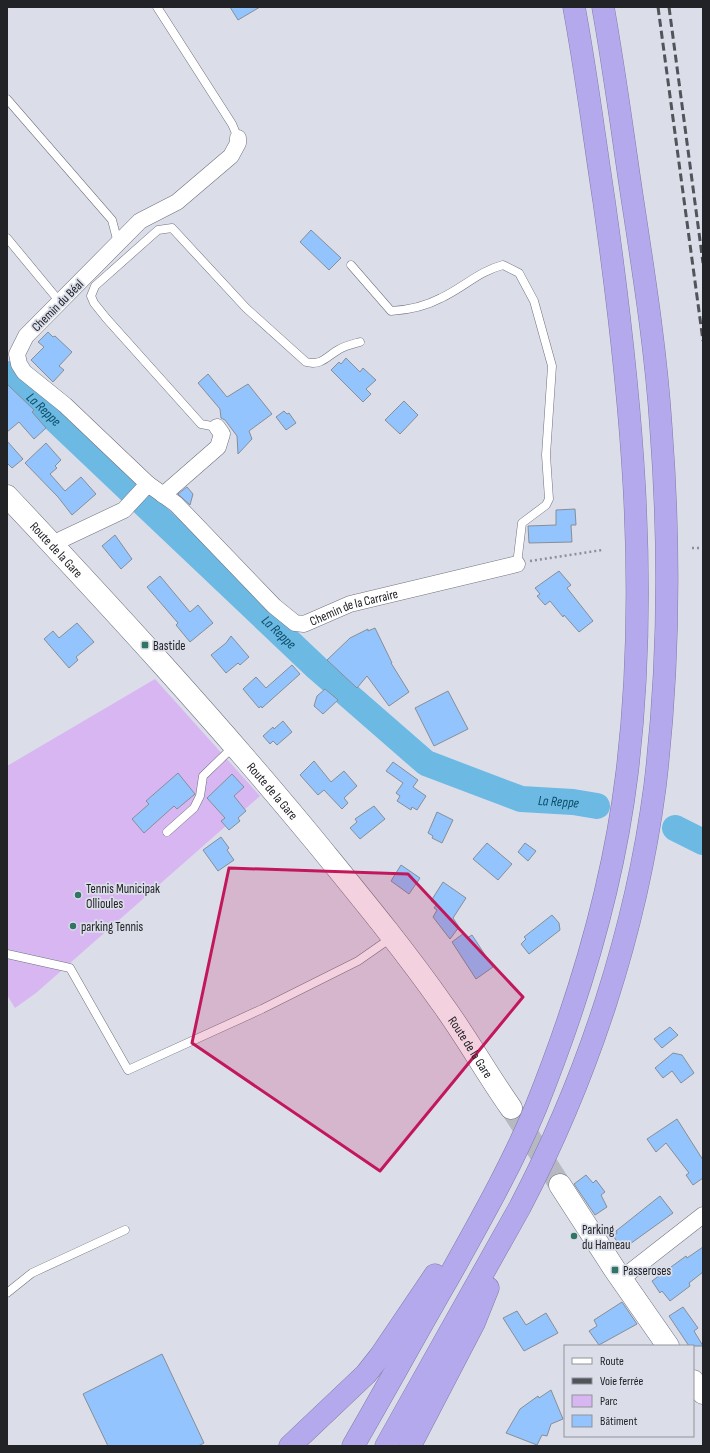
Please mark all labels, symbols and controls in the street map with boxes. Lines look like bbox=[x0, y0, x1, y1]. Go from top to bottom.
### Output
street label: Chemin du Béal bbox=[28, 276, 87, 335]
water label: La Reppe bbox=[23, 389, 65, 430]
street label: Route de la Gare bbox=[26, 519, 86, 581]
street label: Chemin de la Carraire bbox=[307, 586, 400, 630]
water label: La Reppe bbox=[258, 612, 300, 653]
place label: Bastide bbox=[153, 638, 186, 654]
marker: Bastide bbox=[140, 640, 150, 650]
street label: Route de la Gare bbox=[243, 759, 301, 823]
water label: La Reppe bbox=[537, 792, 581, 812]
place label: Tennis Municipak Ollioules bbox=[86, 881, 160, 912]
marker: Tennis Municipak Ollioules bbox=[73, 890, 83, 900]
place label: parking Tennis bbox=[81, 919, 143, 935]
marker: parking Tennis bbox=[68, 921, 78, 931]
street label: Route de la Gare bbox=[444, 1013, 496, 1081]
place label: Parking du Hameau bbox=[582, 1222, 631, 1253]
marker: Parking du Hameau bbox=[569, 1231, 579, 1241]
place label: Passeroses bbox=[623, 1263, 672, 1279]
marker: Passeroses bbox=[610, 1265, 620, 1275]
legend bbox=[564, 1345, 694, 1437]
text: Route bbox=[600, 1354, 624, 1369]
text: Voie ferrée bbox=[600, 1374, 644, 1389]
text: Parc bbox=[600, 1394, 618, 1409]
text: Bâtiment bbox=[600, 1414, 638, 1429]

